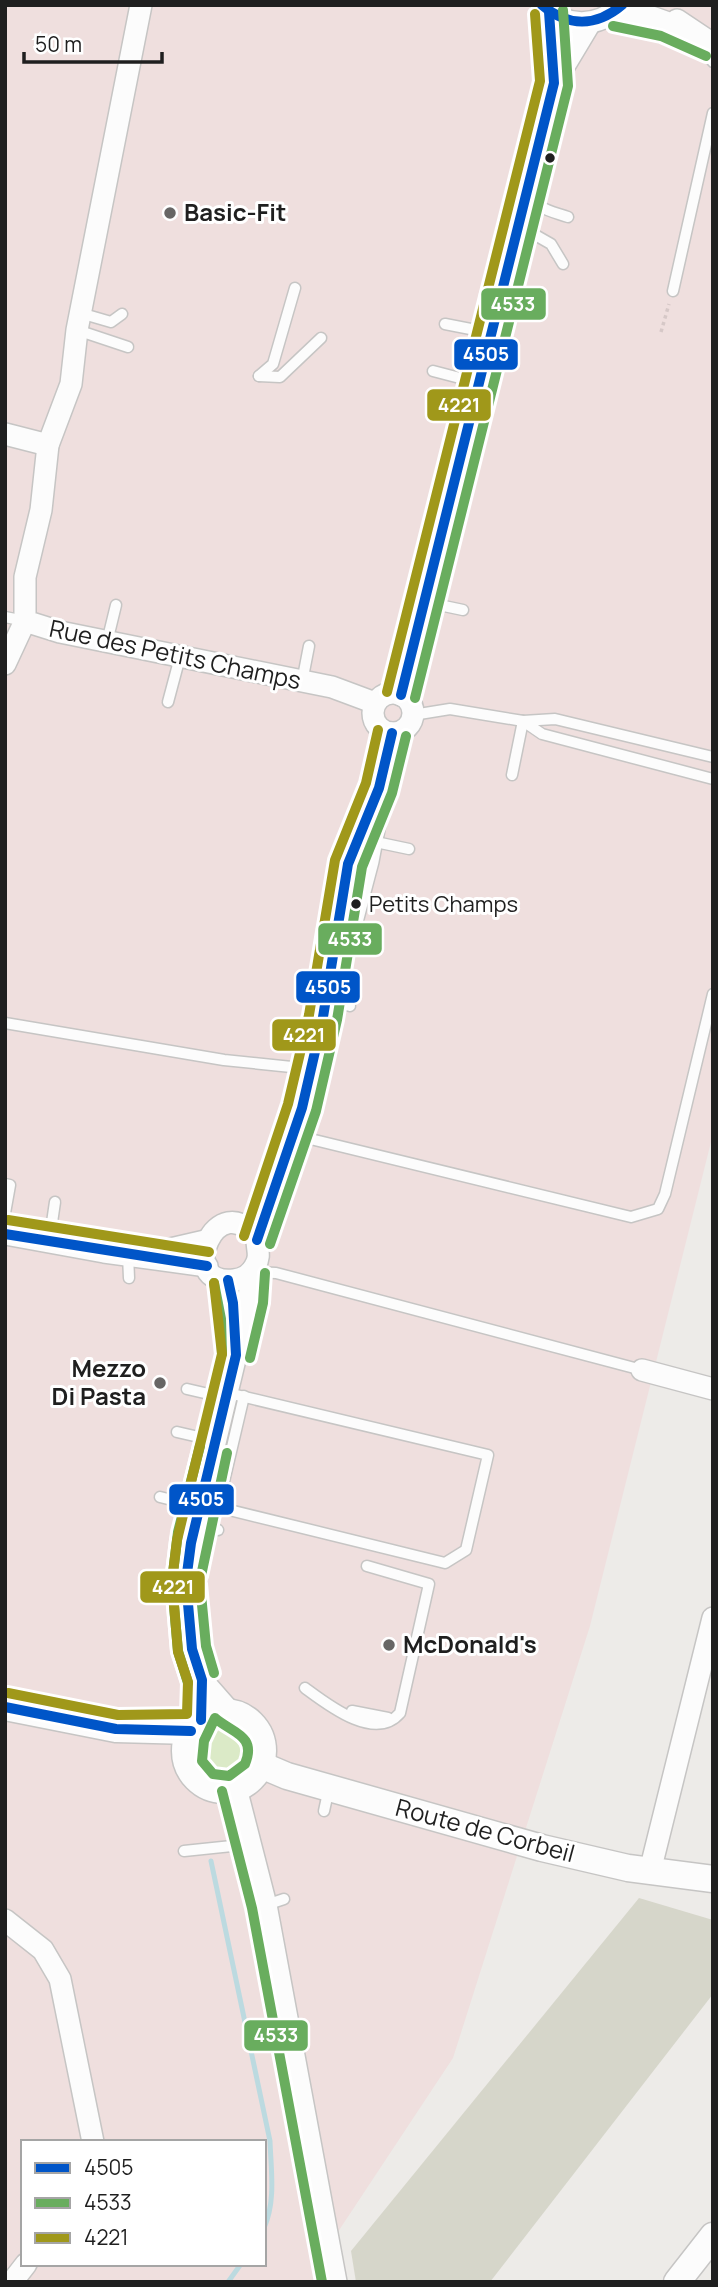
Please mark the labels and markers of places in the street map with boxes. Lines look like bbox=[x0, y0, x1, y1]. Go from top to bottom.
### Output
unlabelled marker bbox=[543, 151, 557, 165]
place label: Basic-Fit bbox=[184, 195, 286, 228]
marker: Basic-Fit bbox=[162, 205, 178, 221]
place label: Petits Champs bbox=[369, 889, 518, 919]
marker: Petits Champs bbox=[349, 897, 363, 911]
place label: Mezzo Di Pasta bbox=[52, 1351, 146, 1412]
marker: Mezzo Di Pasta bbox=[152, 1375, 168, 1391]
place label: McDonald's bbox=[403, 1627, 537, 1660]
marker: McDonald's bbox=[381, 1637, 397, 1653]

